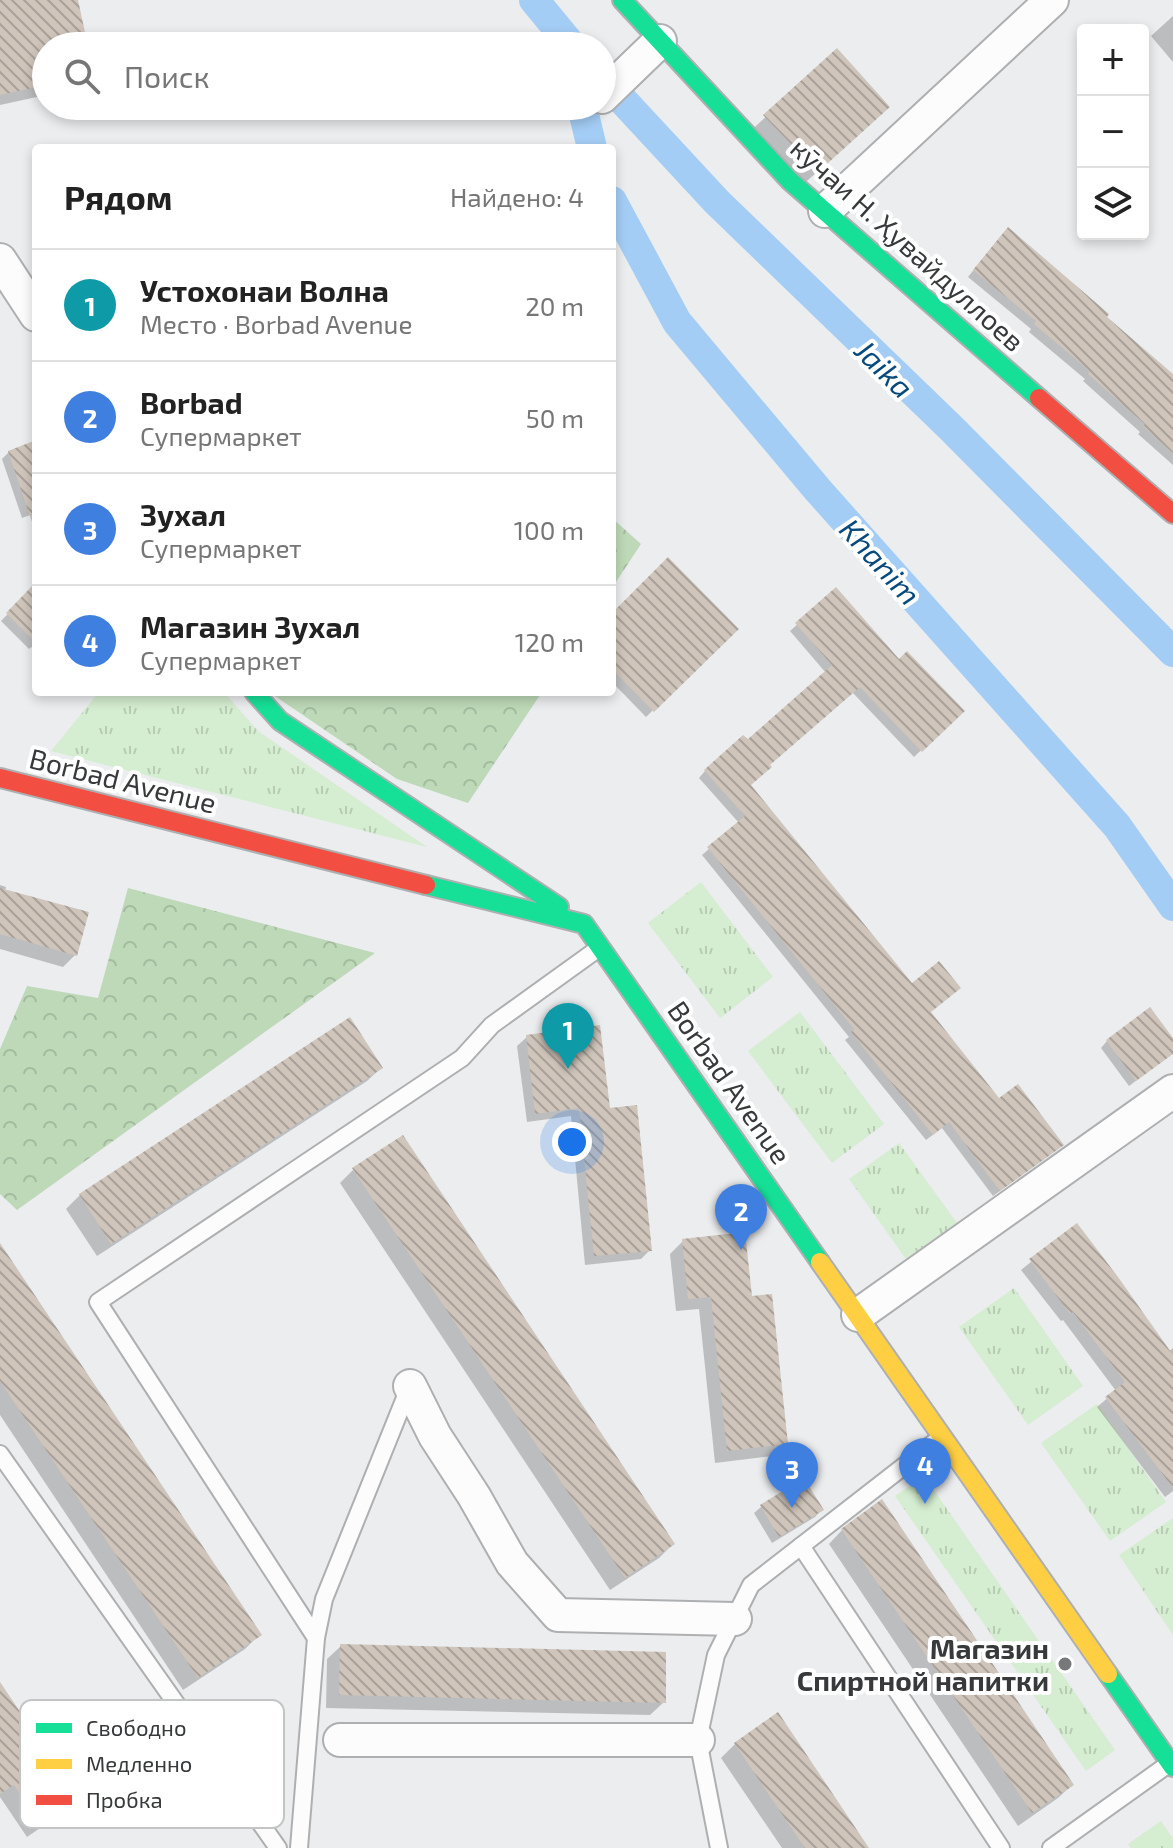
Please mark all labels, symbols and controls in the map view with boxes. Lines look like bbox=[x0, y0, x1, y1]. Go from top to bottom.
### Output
map controls bbox=[1077, 24, 1149, 240]
button: + bbox=[1077, 24, 1149, 96]
search box bbox=[32, 32, 616, 120]
icon: search bbox=[60, 54, 104, 98]
text: Поиск bbox=[124, 58, 210, 94]
button: − bbox=[1077, 96, 1149, 168]
street label: кӯчаи Н. Ҳувайдуллоев bbox=[784, 130, 1032, 358]
button: layers bbox=[1077, 168, 1149, 240]
text: Рядом bbox=[64, 176, 172, 217]
text: Найдено: 4 bbox=[450, 181, 584, 212]
text: Устохонаи Волна bbox=[140, 272, 389, 308]
text: 1 bbox=[84, 290, 96, 321]
text: 20 m bbox=[525, 290, 584, 321]
text: Место · Borbad Avenue bbox=[140, 308, 412, 339]
water label: Jaika bbox=[848, 331, 922, 405]
text: Borbad bbox=[140, 384, 243, 420]
text: 2 bbox=[82, 402, 98, 433]
text: 50 m bbox=[526, 402, 584, 433]
text: Супермаркет bbox=[140, 420, 302, 451]
text: Зухал bbox=[140, 496, 226, 532]
water label: Khanim bbox=[833, 511, 929, 611]
text: 3 bbox=[83, 514, 97, 545]
text: 100 m bbox=[514, 514, 584, 545]
text: Супермаркет bbox=[140, 532, 302, 563]
text: Магазин Зухал bbox=[140, 608, 360, 644]
text: 4 bbox=[82, 626, 98, 657]
text: 120 m bbox=[515, 626, 584, 657]
text: Супермаркет bbox=[140, 644, 302, 675]
street label: Borbad Avenue bbox=[26, 740, 220, 820]
street label: Borbad Avenue bbox=[661, 994, 799, 1170]
pin: 1 bbox=[542, 1003, 594, 1069]
your location bbox=[552, 1122, 592, 1162]
pin: 2 bbox=[715, 1184, 767, 1250]
pin: 4 bbox=[899, 1438, 951, 1504]
pin: 3 bbox=[766, 1442, 818, 1508]
place label: Магазин Спиртной напитки bbox=[797, 1631, 1049, 1697]
marker: Магазин Спиртной напитки bbox=[1056, 1655, 1074, 1673]
legend bbox=[20, 1700, 284, 1828]
text: Свободно bbox=[86, 1714, 186, 1740]
text: Медленно bbox=[86, 1750, 192, 1776]
text: Пробка bbox=[86, 1786, 163, 1812]

